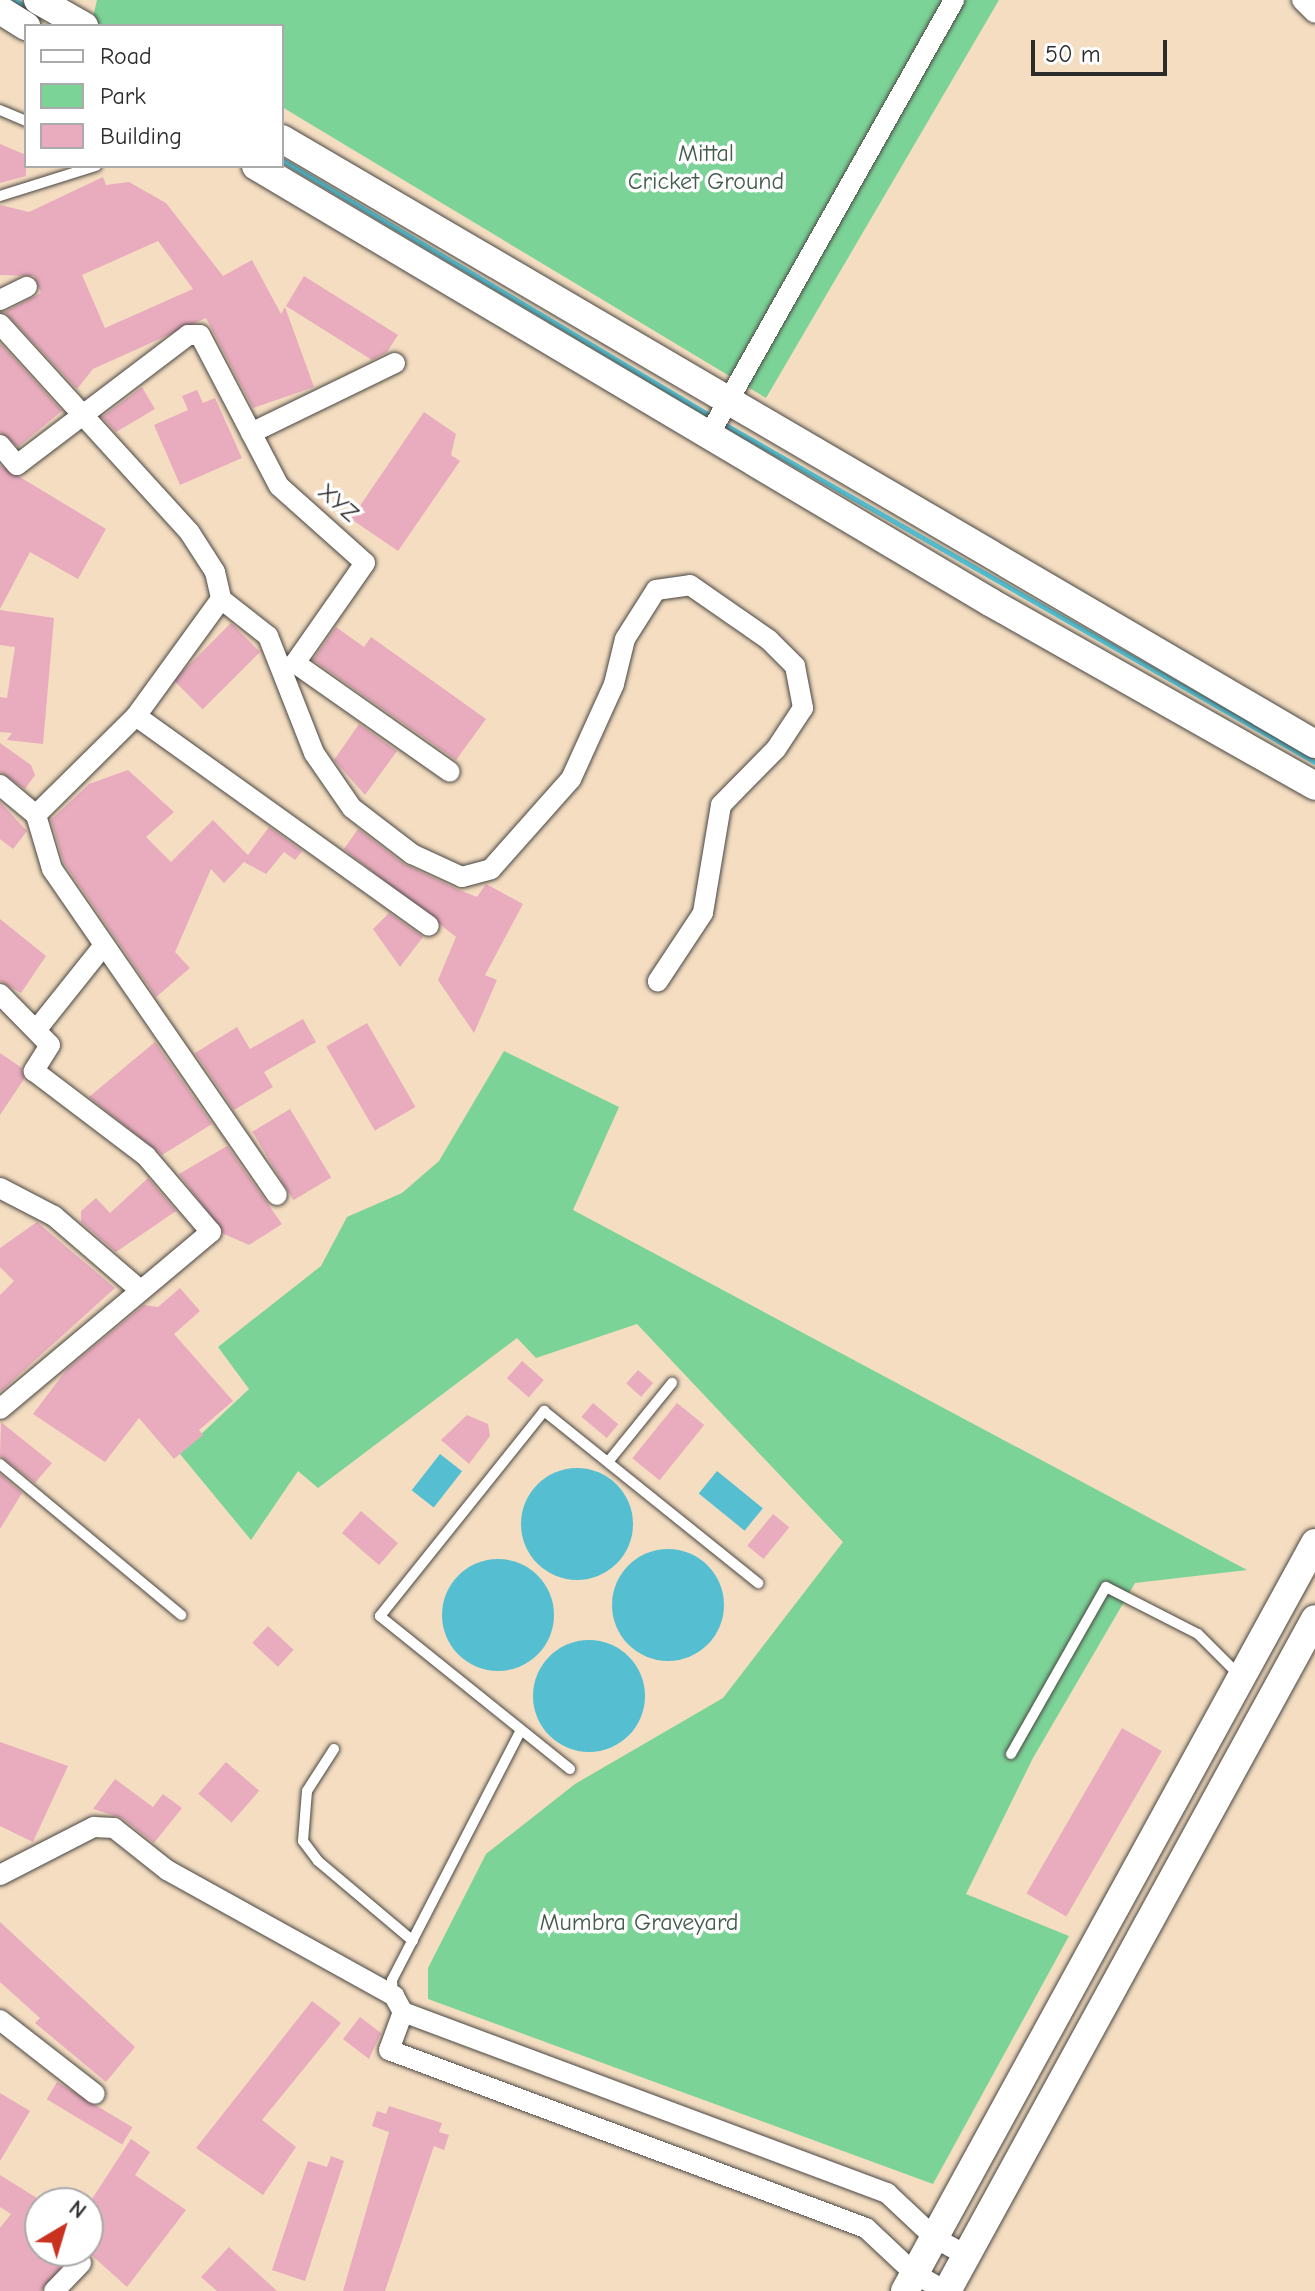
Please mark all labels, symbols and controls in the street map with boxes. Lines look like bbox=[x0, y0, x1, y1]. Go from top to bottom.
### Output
legend bbox=[24, 24, 284, 168]
scale bar bbox=[1035, 24, 1171, 74]
text: 50 m bbox=[1045, 40, 1101, 68]
text: Road bbox=[100, 42, 152, 70]
text: Park bbox=[100, 82, 146, 110]
text: Building bbox=[100, 122, 182, 150]
park label: Mittal Cricket Ground bbox=[628, 140, 784, 196]
street label: XYZ bbox=[312, 477, 364, 529]
park label: Mumbra Graveyard bbox=[539, 1909, 739, 1937]
north arrow bbox=[24, 2187, 104, 2267]
text: N bbox=[64, 2195, 91, 2224]

